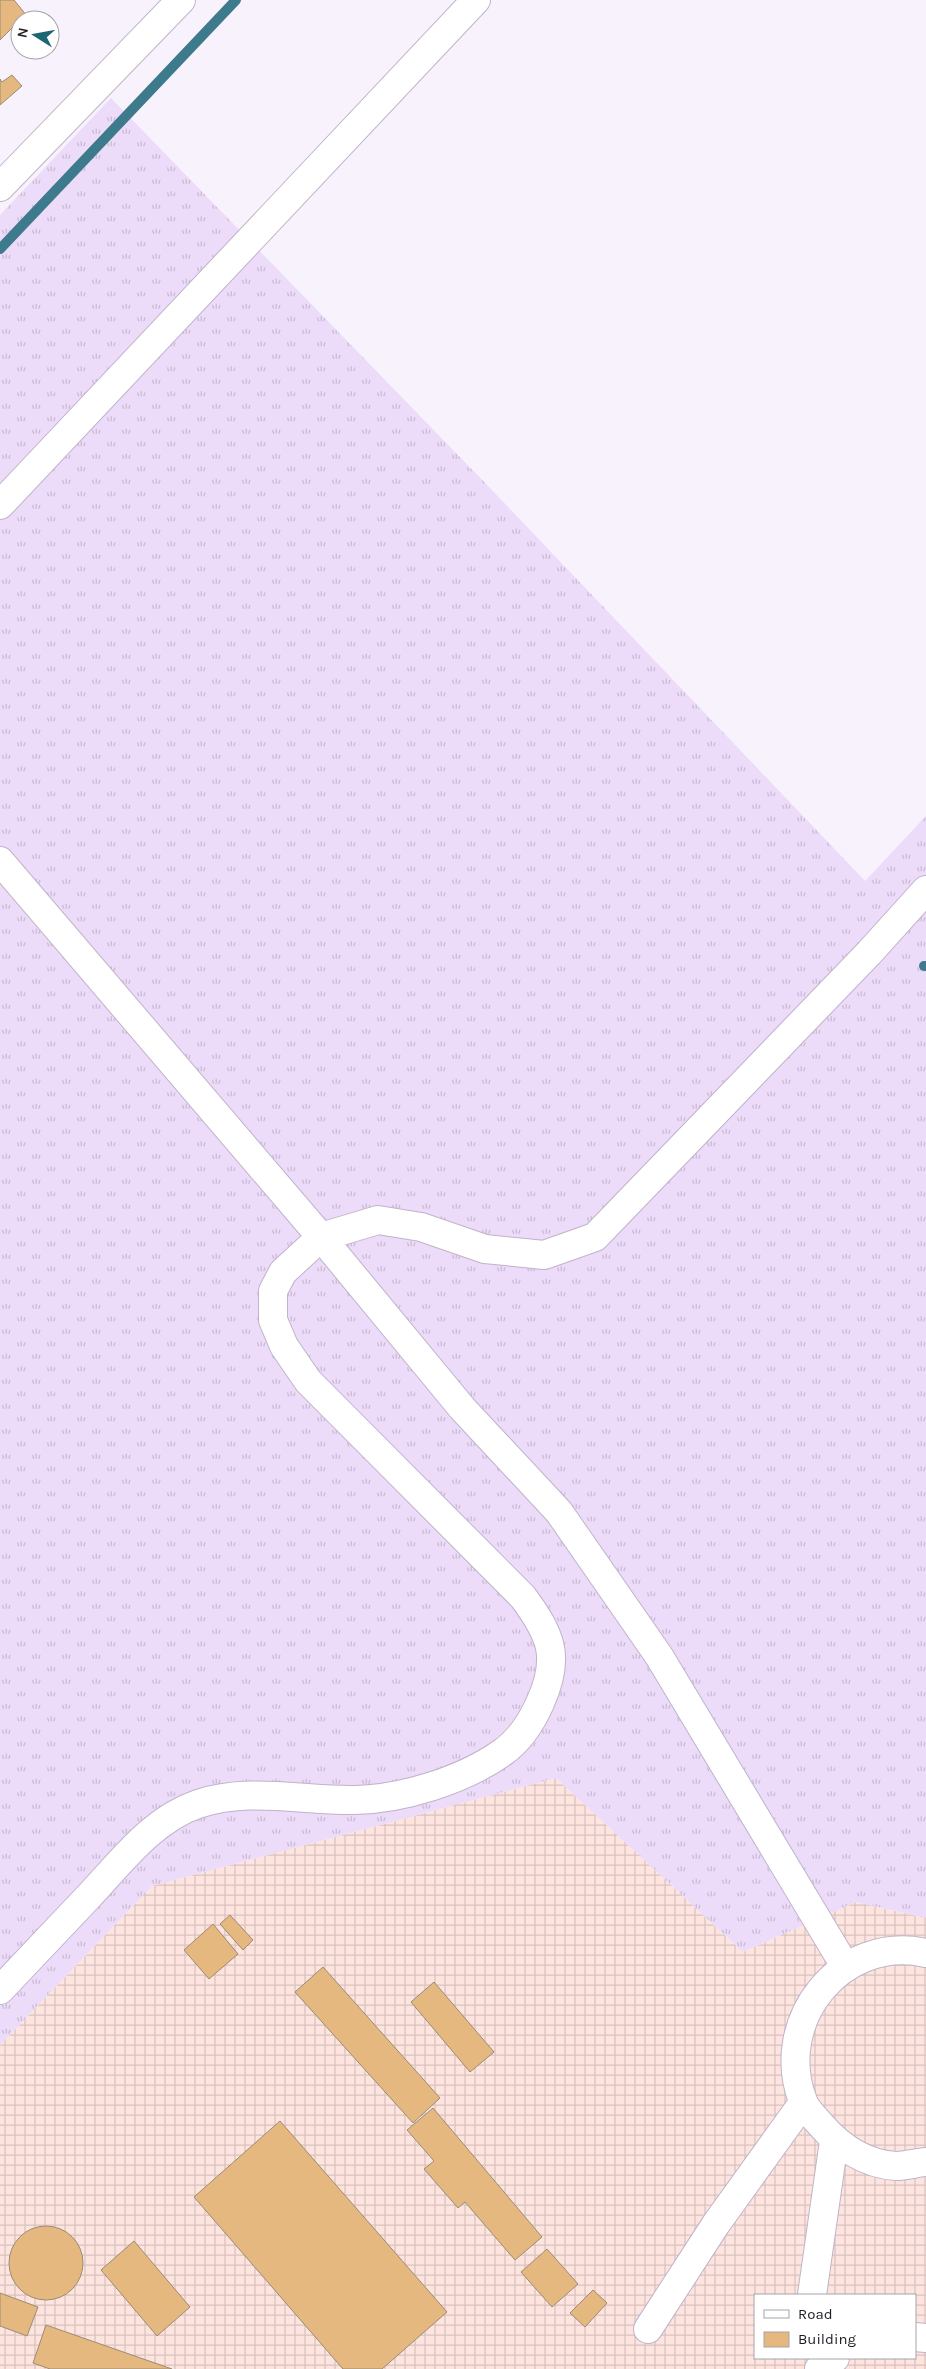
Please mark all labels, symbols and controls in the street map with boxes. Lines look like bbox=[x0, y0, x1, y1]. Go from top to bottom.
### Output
north arrow bbox=[10, 10, 60, 60]
text: N bbox=[13, 26, 32, 39]
legend bbox=[754, 2294, 916, 2359]
text: Road bbox=[798, 2305, 833, 2323]
text: Building bbox=[798, 2330, 856, 2348]

